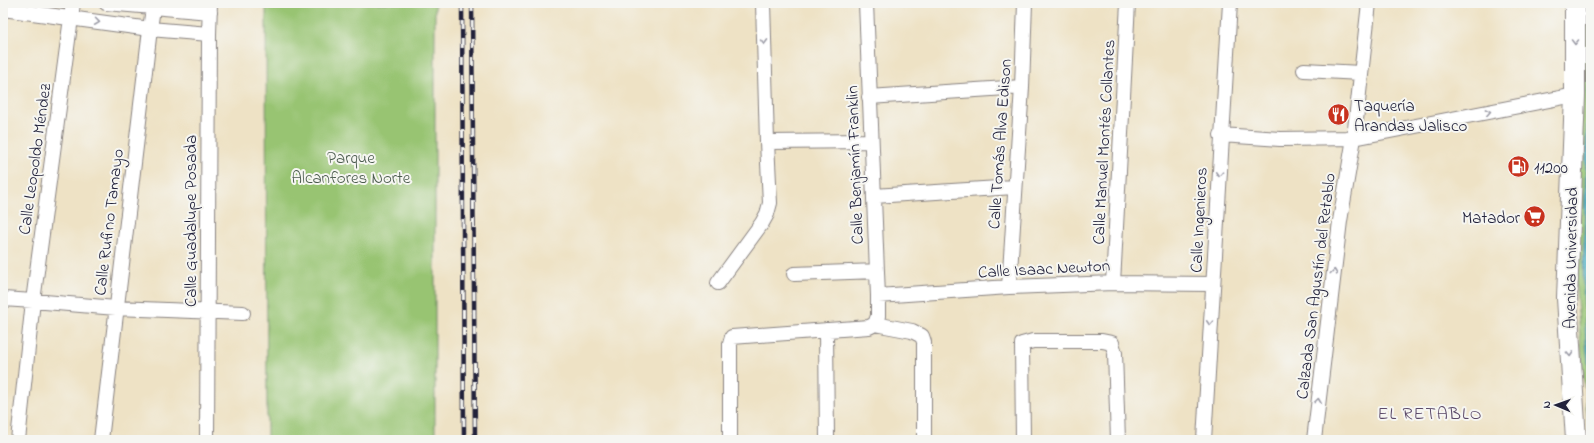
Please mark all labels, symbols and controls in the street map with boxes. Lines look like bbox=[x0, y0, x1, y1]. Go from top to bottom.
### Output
one-way arrow bbox=[94, 17, 100, 26]
one-way arrow bbox=[760, 39, 768, 45]
street label: Calle Manuel Montés Collantes bbox=[1087, 39, 1122, 245]
one-way arrow bbox=[1571, 39, 1579, 45]
street label: Calle Tomás Alva Edison bbox=[982, 58, 1019, 230]
street label: Calle Leopoldo Méndez bbox=[12, 81, 59, 236]
street label: Calle Benjamín Franklin bbox=[840, 85, 871, 245]
place label: Taquería Arandas Jalisco bbox=[1354, 94, 1468, 139]
restaurant icon: Taquería Arandas Jalisco bbox=[1325, 102, 1351, 128]
one-way arrow bbox=[1485, 108, 1491, 116]
street label: Calle Guadalupe Posada bbox=[179, 135, 204, 307]
park label: Parque Alcanfores Norte bbox=[292, 146, 411, 191]
street label: Calle Rufino Tamayo bbox=[88, 147, 132, 297]
fuel station icon: 11200 bbox=[1506, 154, 1532, 180]
place label: 11200 bbox=[1534, 156, 1568, 181]
street label: Calle Ingenieros bbox=[1184, 167, 1217, 274]
one-way arrow bbox=[1214, 171, 1223, 177]
street label: Calzada San Agustín del Retablo bbox=[1290, 172, 1345, 401]
street label: Avenida Universidad bbox=[1558, 187, 1585, 329]
supermarket icon: Matador bbox=[1522, 204, 1548, 230]
place label: Matador bbox=[1462, 206, 1521, 231]
street label: Calle Isaac Newton bbox=[977, 254, 1111, 285]
one-way arrow bbox=[1329, 269, 1338, 275]
one-way arrow bbox=[1206, 320, 1215, 326]
one-way arrow bbox=[1565, 351, 1574, 357]
north arrow bbox=[1536, 385, 1576, 425]
one-way arrow bbox=[1314, 398, 1323, 404]
text: N bbox=[1539, 401, 1555, 409]
district label: EL RETABLO bbox=[1378, 402, 1482, 428]

